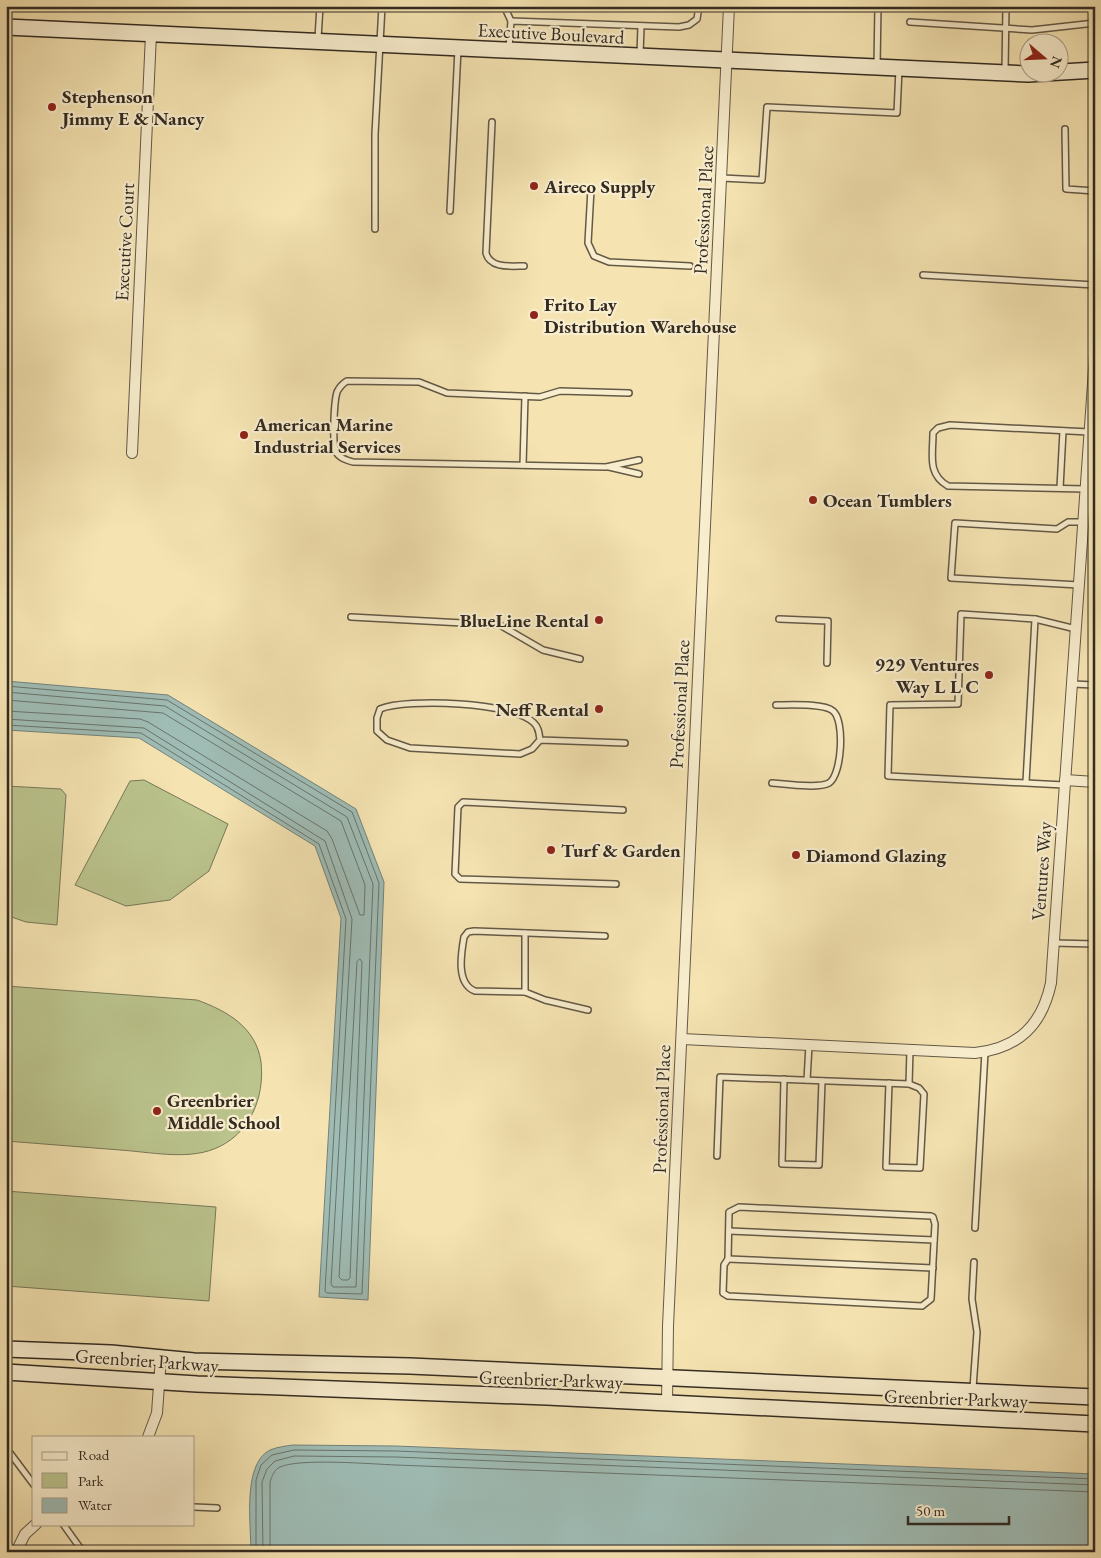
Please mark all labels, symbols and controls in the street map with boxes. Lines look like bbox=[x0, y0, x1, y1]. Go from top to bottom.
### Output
street label: Executive Boulevard bbox=[477, 17, 625, 50]
north arrow bbox=[1018, 32, 1068, 82]
text: N bbox=[1046, 54, 1067, 71]
place label: Stephenson Jimmy E & Nancy bbox=[60, 84, 205, 131]
marker: Stephenson Jimmy E & Nancy bbox=[46, 101, 58, 113]
street label: Professional Place bbox=[688, 145, 719, 275]
place label: Aireco Supply bbox=[543, 174, 656, 199]
marker: Aireco Supply bbox=[528, 180, 540, 192]
street label: Executive Court bbox=[109, 182, 140, 302]
place label: Frito Lay Distribution Warehouse bbox=[544, 292, 737, 339]
marker: Frito Lay Distribution Warehouse bbox=[528, 309, 540, 321]
place label: American Marine Industrial Services bbox=[253, 412, 401, 459]
marker: American Marine Industrial Services bbox=[238, 429, 250, 441]
place label: Ocean Tumblers bbox=[823, 488, 952, 513]
marker: Ocean Tumblers bbox=[807, 494, 819, 506]
place label: BlueLine Rental bbox=[460, 608, 590, 633]
marker: BlueLine Rental bbox=[593, 614, 605, 626]
street label: Professional Place bbox=[664, 639, 695, 769]
place label: 929 Ventures Way L L C bbox=[875, 652, 979, 699]
marker: 929 Ventures Way L L C bbox=[983, 669, 995, 681]
place label: Neff Rental bbox=[495, 697, 590, 722]
marker: Neff Rental bbox=[593, 703, 605, 715]
street label: Ventures Way bbox=[1026, 820, 1057, 921]
place label: Turf & Garden bbox=[561, 838, 681, 863]
place label: Diamond Glazing bbox=[806, 843, 947, 868]
marker: Turf & Garden bbox=[545, 844, 557, 856]
marker: Diamond Glazing bbox=[790, 849, 802, 861]
street label: Professional Place bbox=[647, 1044, 676, 1174]
place label: Greenbrier Middle School bbox=[167, 1088, 281, 1135]
marker: Greenbrier Middle School bbox=[151, 1105, 163, 1117]
street label: Greenbrier Parkway bbox=[74, 1343, 220, 1378]
street label: Greenbrier Parkway bbox=[479, 1364, 624, 1395]
street label: Greenbrier Parkway bbox=[884, 1383, 1029, 1414]
legend bbox=[32, 1436, 195, 1526]
text: Road bbox=[78, 1445, 110, 1464]
text: Park bbox=[78, 1471, 105, 1490]
scale bar bbox=[908, 1493, 1010, 1525]
text: Water bbox=[78, 1495, 112, 1514]
text: 50 m bbox=[916, 1501, 945, 1520]

